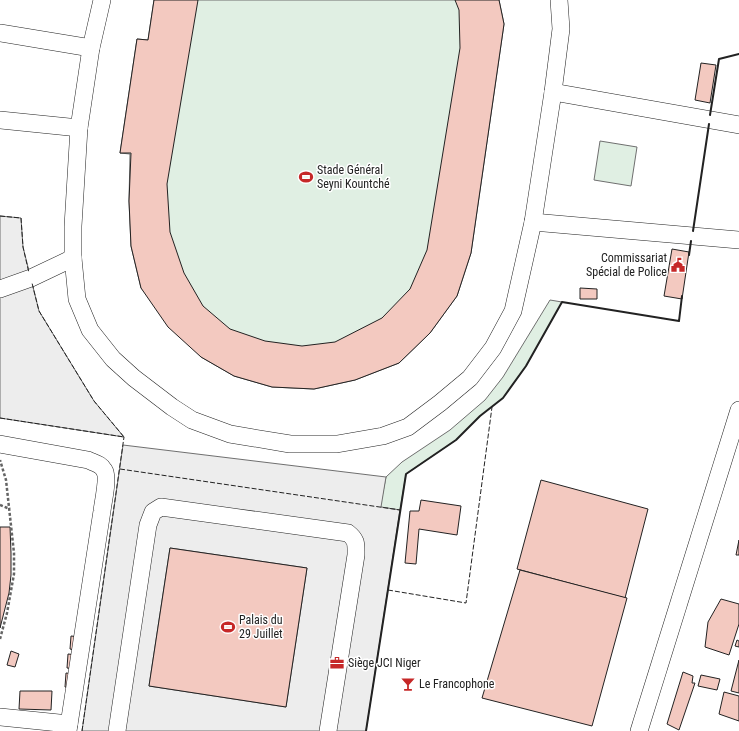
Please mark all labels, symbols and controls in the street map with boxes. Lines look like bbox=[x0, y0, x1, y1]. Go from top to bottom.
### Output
place label: Stade Général Seyni Kountché bbox=[317, 163, 390, 191]
sports icon: Stade Général Seyni Kountché bbox=[298, 169, 314, 185]
place label: Commissariat Spécial de Police bbox=[586, 251, 667, 279]
public building icon: Commissariat Spécial de Police bbox=[670, 257, 686, 273]
place label: Palais du 29 Juillet bbox=[239, 613, 283, 641]
sports icon: Palais du 29 Juillet bbox=[220, 619, 236, 635]
office icon: Siège JCI Niger bbox=[329, 655, 345, 671]
place label: Siège JCI Niger bbox=[348, 656, 421, 670]
bar icon: Le Francophone bbox=[400, 676, 416, 692]
place label: Le Francophone bbox=[419, 677, 495, 691]

